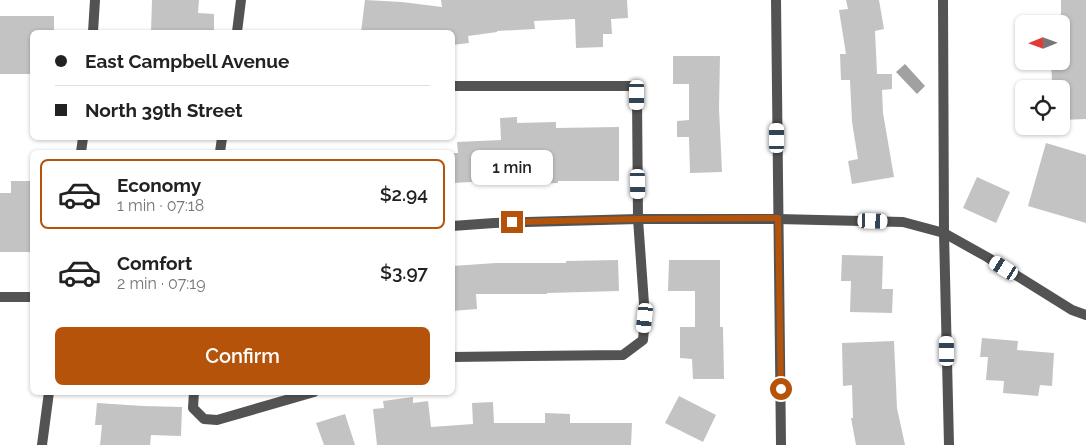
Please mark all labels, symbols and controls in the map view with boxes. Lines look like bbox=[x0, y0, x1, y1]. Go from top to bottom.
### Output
north arrow bbox=[1015, 15, 1070, 70]
map controls bbox=[1015, 15, 1070, 135]
text: East Campbell Avenue bbox=[85, 50, 289, 72]
car bbox=[629, 80, 644, 110]
button: locate bbox=[1015, 80, 1070, 135]
text: North 39th Street bbox=[85, 99, 243, 121]
car bbox=[769, 123, 784, 153]
callout: 1 min bbox=[471, 150, 553, 184]
text: 1 min bbox=[492, 158, 532, 177]
car bbox=[630, 169, 645, 199]
icon: car bbox=[57, 172, 102, 217]
text: Economy bbox=[117, 174, 201, 196]
text: $2.94 bbox=[380, 183, 428, 205]
text: 1 min · 07:18 bbox=[117, 196, 204, 215]
route end bbox=[501, 211, 523, 233]
car bbox=[857, 213, 888, 229]
icon: car bbox=[57, 250, 102, 295]
text: Comfort bbox=[117, 252, 192, 274]
car bbox=[987, 254, 1020, 282]
text: $3.97 bbox=[380, 261, 428, 283]
text: 2 min · 07:19 bbox=[117, 274, 206, 293]
car bbox=[635, 302, 654, 334]
button: Confirm bbox=[55, 327, 430, 385]
car bbox=[939, 336, 954, 366]
route start bbox=[770, 378, 792, 400]

